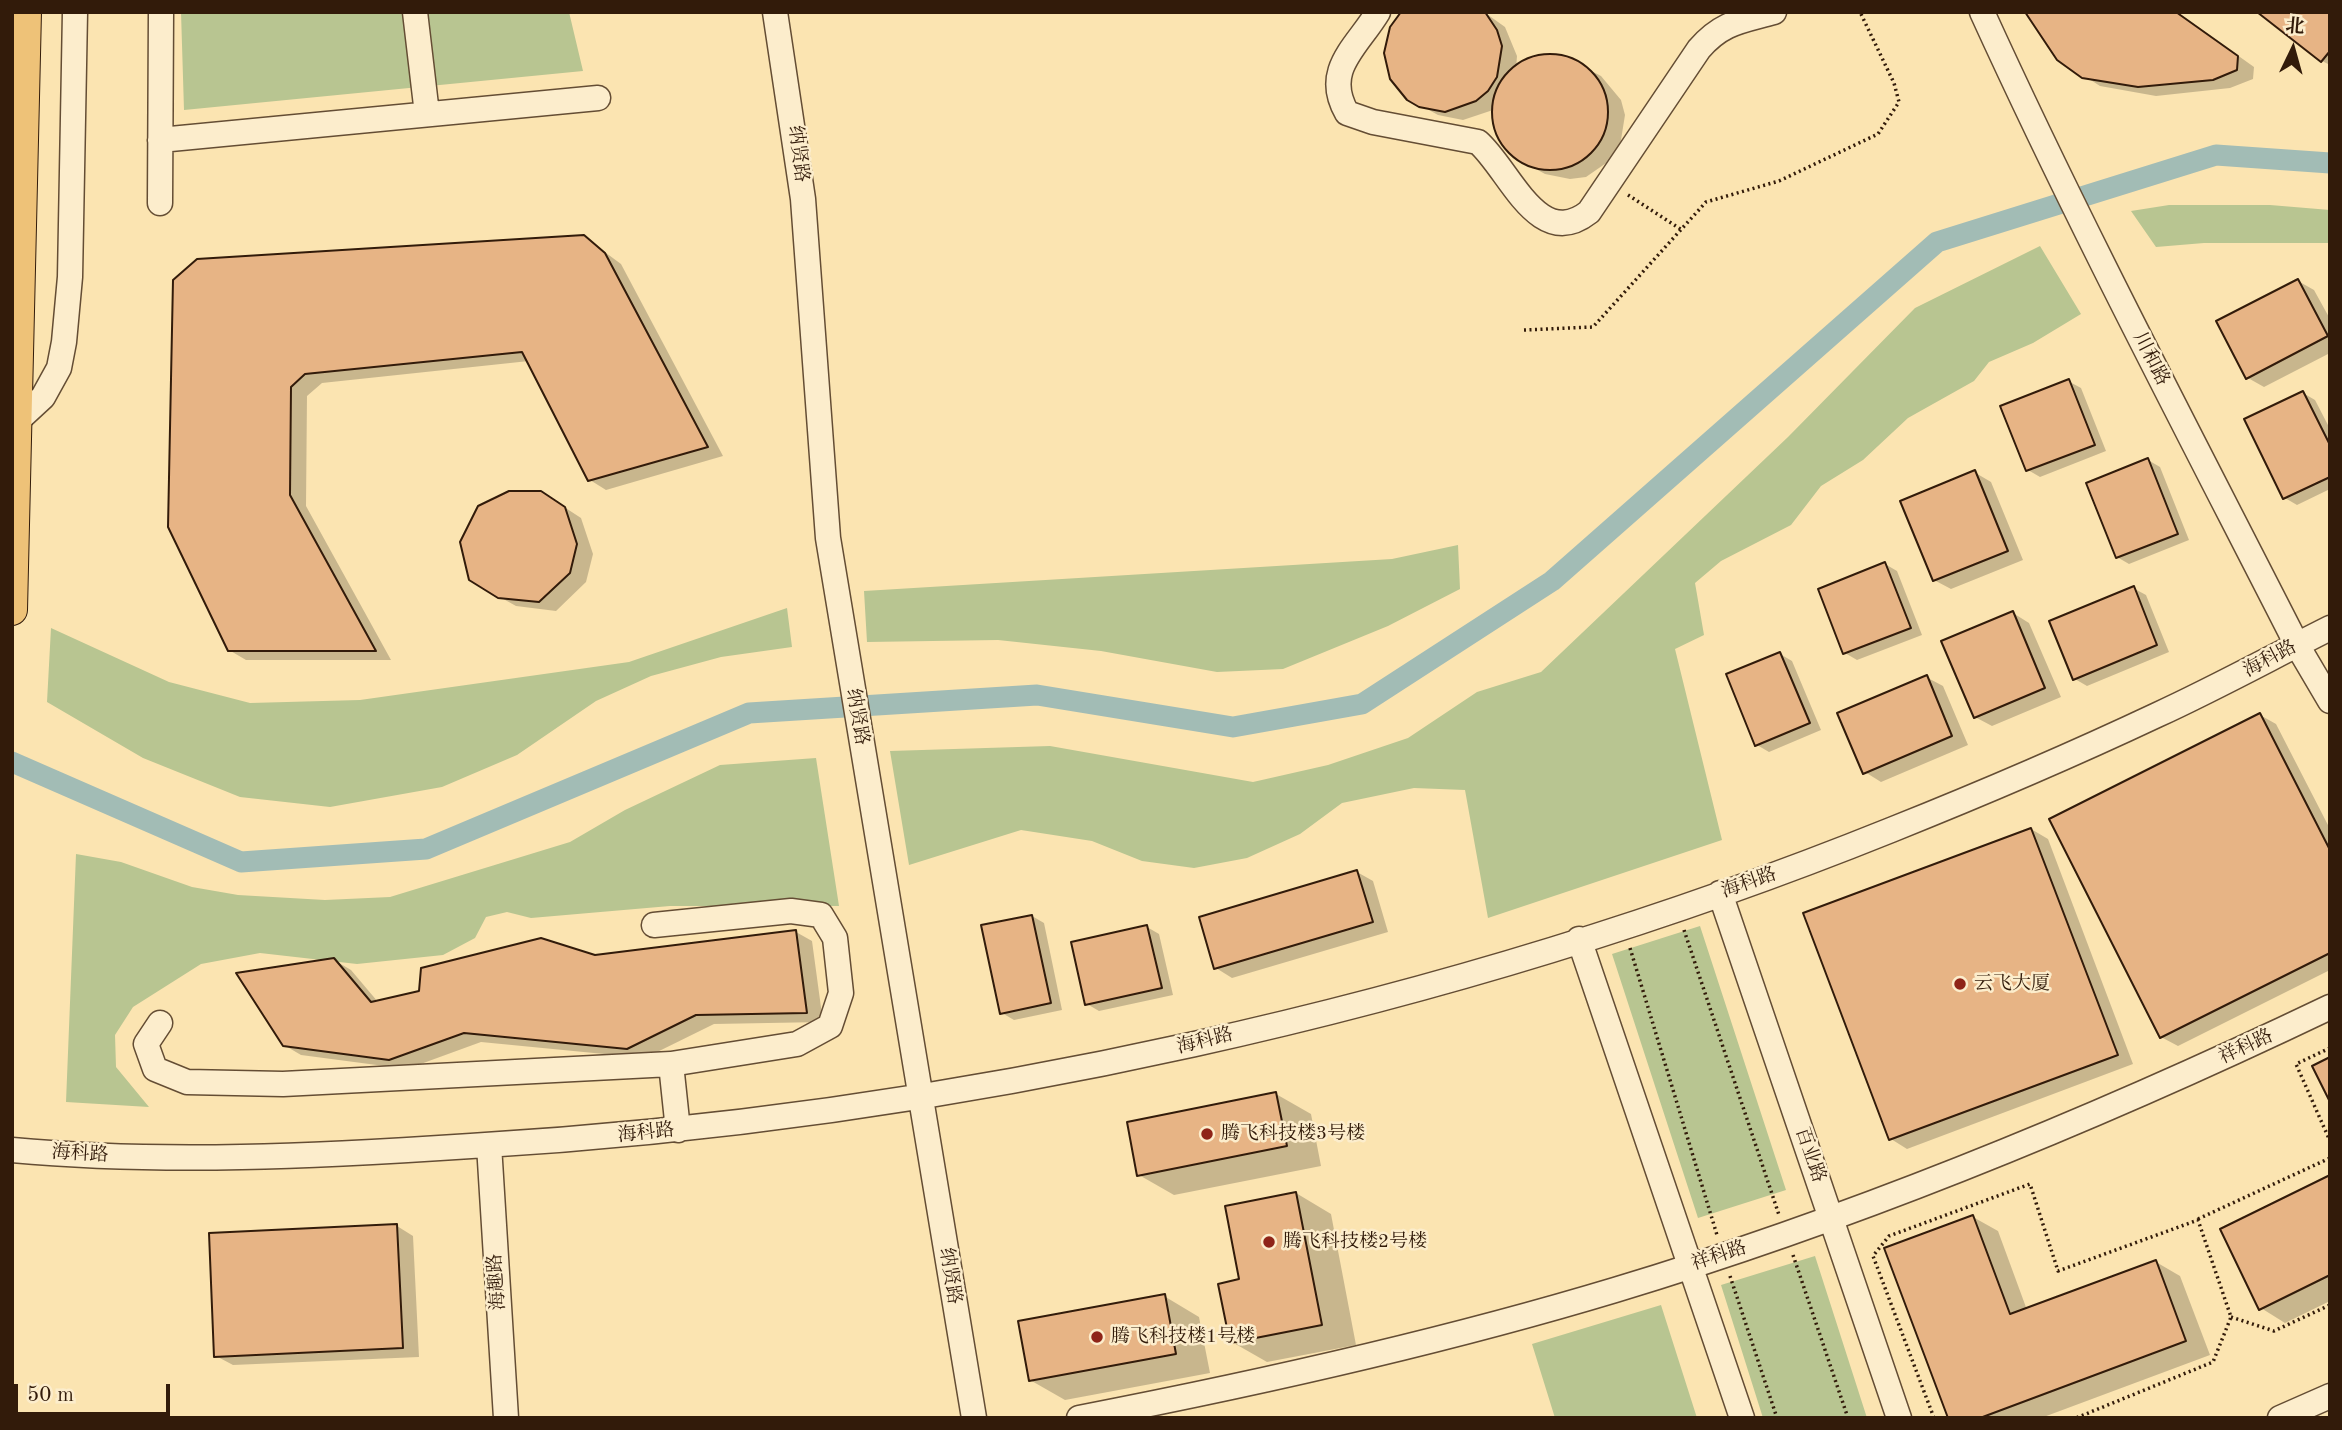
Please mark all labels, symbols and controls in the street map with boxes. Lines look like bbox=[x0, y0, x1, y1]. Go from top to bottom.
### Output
north arrow bbox=[2258, 14, 2328, 84]
text: 北 bbox=[2285, 17, 2305, 38]
street label: 纳贤路 bbox=[783, 124, 813, 184]
street label: 川和路 bbox=[2128, 328, 2174, 390]
street label: 海科路 bbox=[2239, 636, 2301, 682]
street label: 纳贤路 bbox=[841, 687, 873, 747]
street label: 海科路 bbox=[1718, 863, 1780, 903]
place label: 云飞大厦 bbox=[1974, 973, 2050, 995]
marker: 云飞大厦 bbox=[1952, 976, 1968, 992]
street label: 海科路 bbox=[1175, 1023, 1235, 1059]
street label: 祥科路 bbox=[2215, 1025, 2277, 1069]
street label: 海科路 bbox=[616, 1119, 676, 1147]
place label: 腾飞科技楼3号楼 bbox=[1221, 1123, 1365, 1145]
street label: 百业路 bbox=[1790, 1124, 1830, 1186]
marker: 腾飞科技楼3号楼 bbox=[1199, 1126, 1215, 1142]
street label: 海科路 bbox=[51, 1141, 109, 1167]
place label: 腾飞科技楼2号楼 bbox=[1283, 1231, 1427, 1253]
marker: 腾飞科技楼2号楼 bbox=[1261, 1234, 1277, 1250]
street label: 祥科路 bbox=[1688, 1236, 1750, 1276]
street label: 纳贤路 bbox=[934, 1246, 966, 1306]
street label: 海趣路 bbox=[484, 1253, 510, 1311]
place label: 腾飞科技楼1号楼 bbox=[1111, 1326, 1255, 1348]
marker: 腾飞科技楼1号楼 bbox=[1089, 1329, 1105, 1345]
scale bar bbox=[18, 1370, 173, 1414]
text: 50 m bbox=[27, 1385, 74, 1406]

